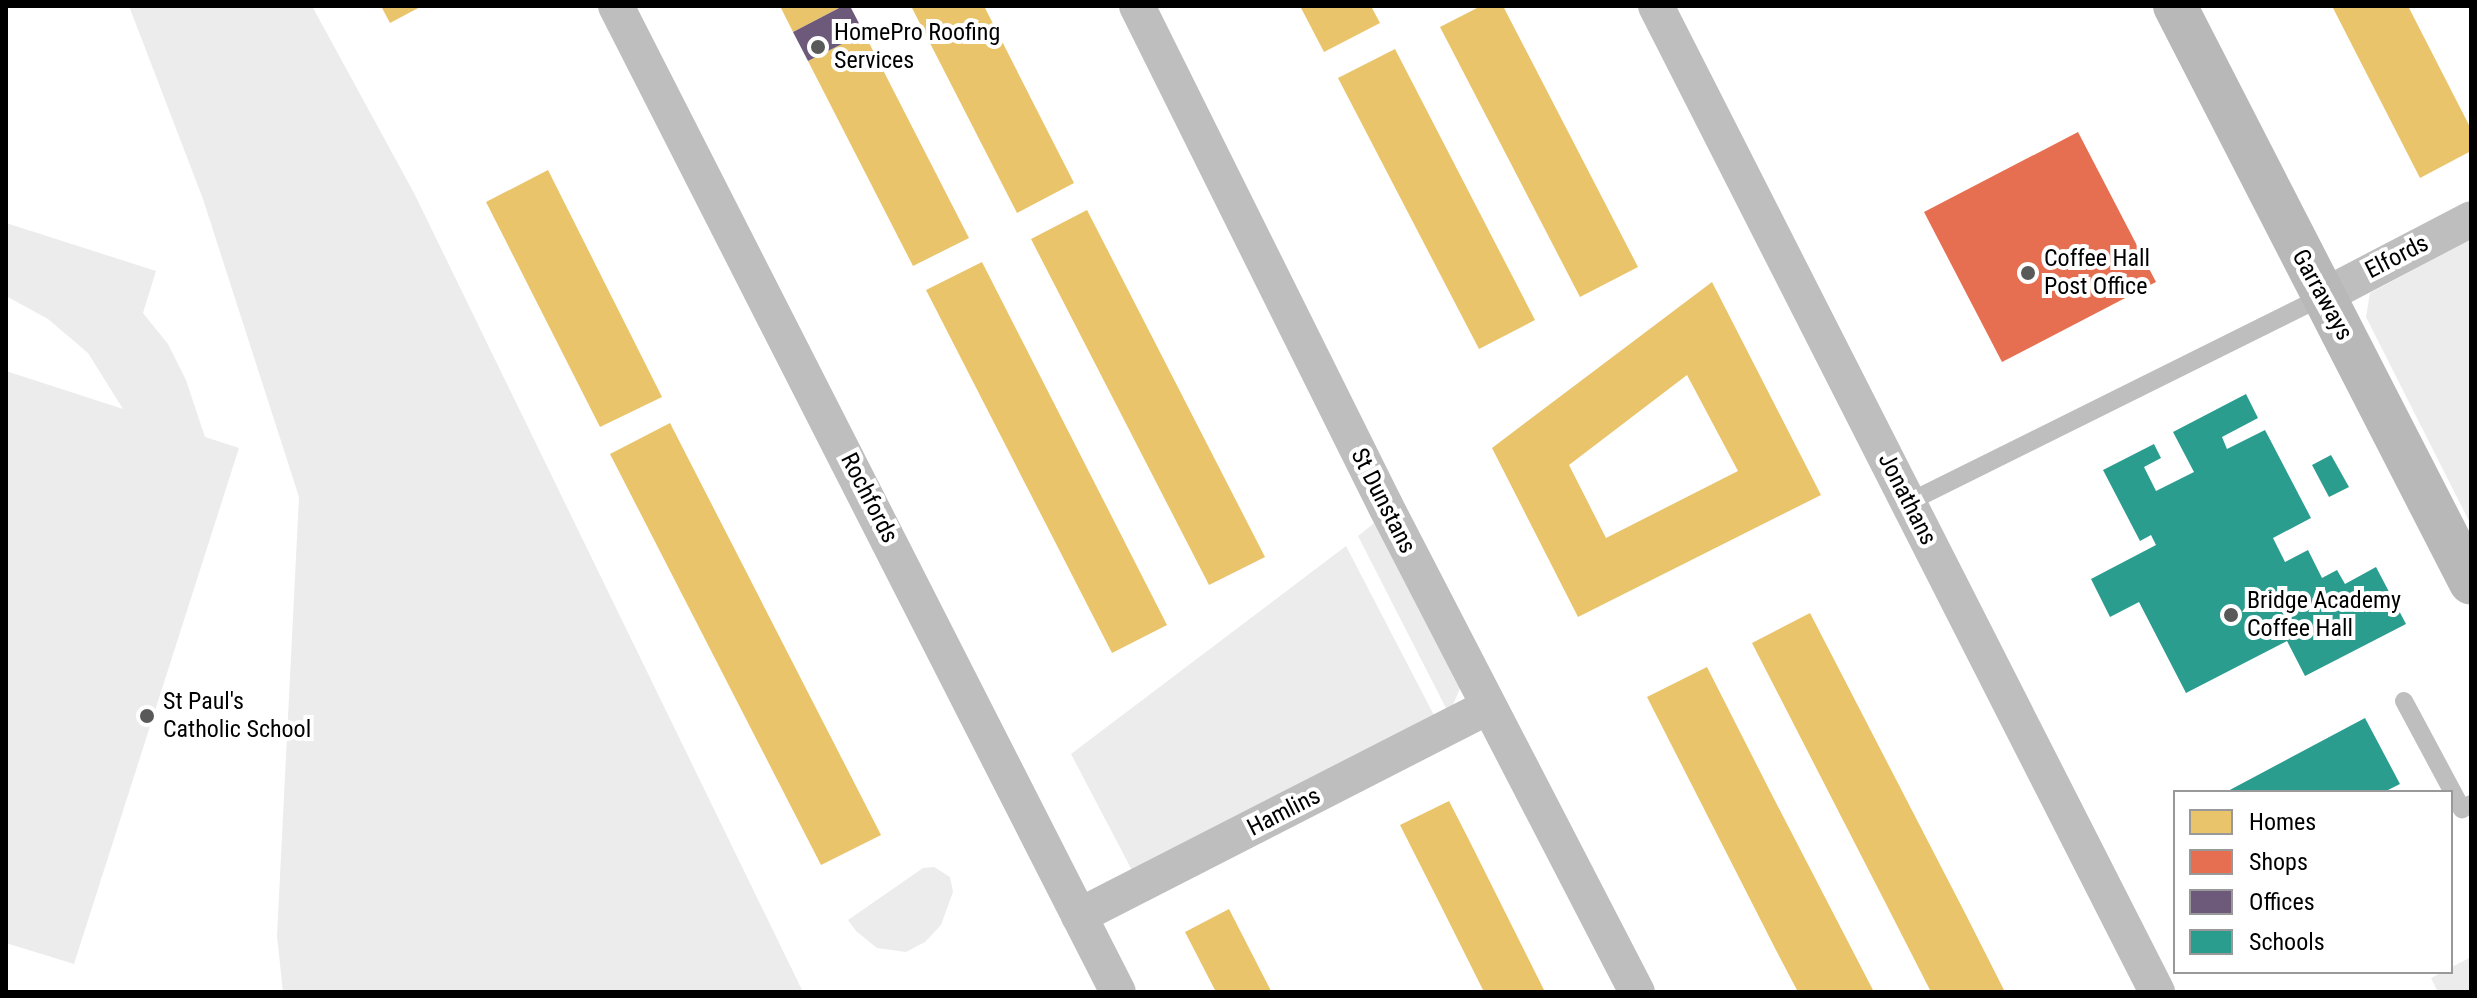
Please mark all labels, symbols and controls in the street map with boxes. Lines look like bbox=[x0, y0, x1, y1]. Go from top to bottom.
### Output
place label: HomePro Roofing Services bbox=[834, 19, 1000, 75]
marker: HomePro Roofing Services bbox=[809, 38, 827, 56]
street label: Elfords bbox=[2361, 229, 2433, 285]
place label: Coffee Hall Post Office bbox=[2044, 245, 2150, 301]
street label: Garraways bbox=[2285, 245, 2359, 345]
marker: Coffee Hall Post Office bbox=[2019, 264, 2037, 282]
street label: St Dunstans bbox=[1344, 444, 1422, 558]
street label: Rochfords bbox=[834, 448, 904, 548]
street label: Jonathans bbox=[1872, 448, 1942, 550]
place label: Bridge Academy Coffee Hall bbox=[2247, 587, 2401, 643]
marker: Bridge Academy Coffee Hall bbox=[2222, 606, 2240, 624]
place label: St Paul's Catholic School bbox=[163, 688, 311, 744]
marker: St Paul's Catholic School bbox=[138, 707, 156, 725]
street label: Hamlins bbox=[1243, 781, 1325, 843]
legend bbox=[2173, 790, 2453, 974]
text: Homes bbox=[2249, 808, 2316, 836]
text: Shops bbox=[2249, 848, 2308, 876]
text: Offices bbox=[2249, 888, 2315, 916]
text: Schools bbox=[2249, 928, 2325, 956]

